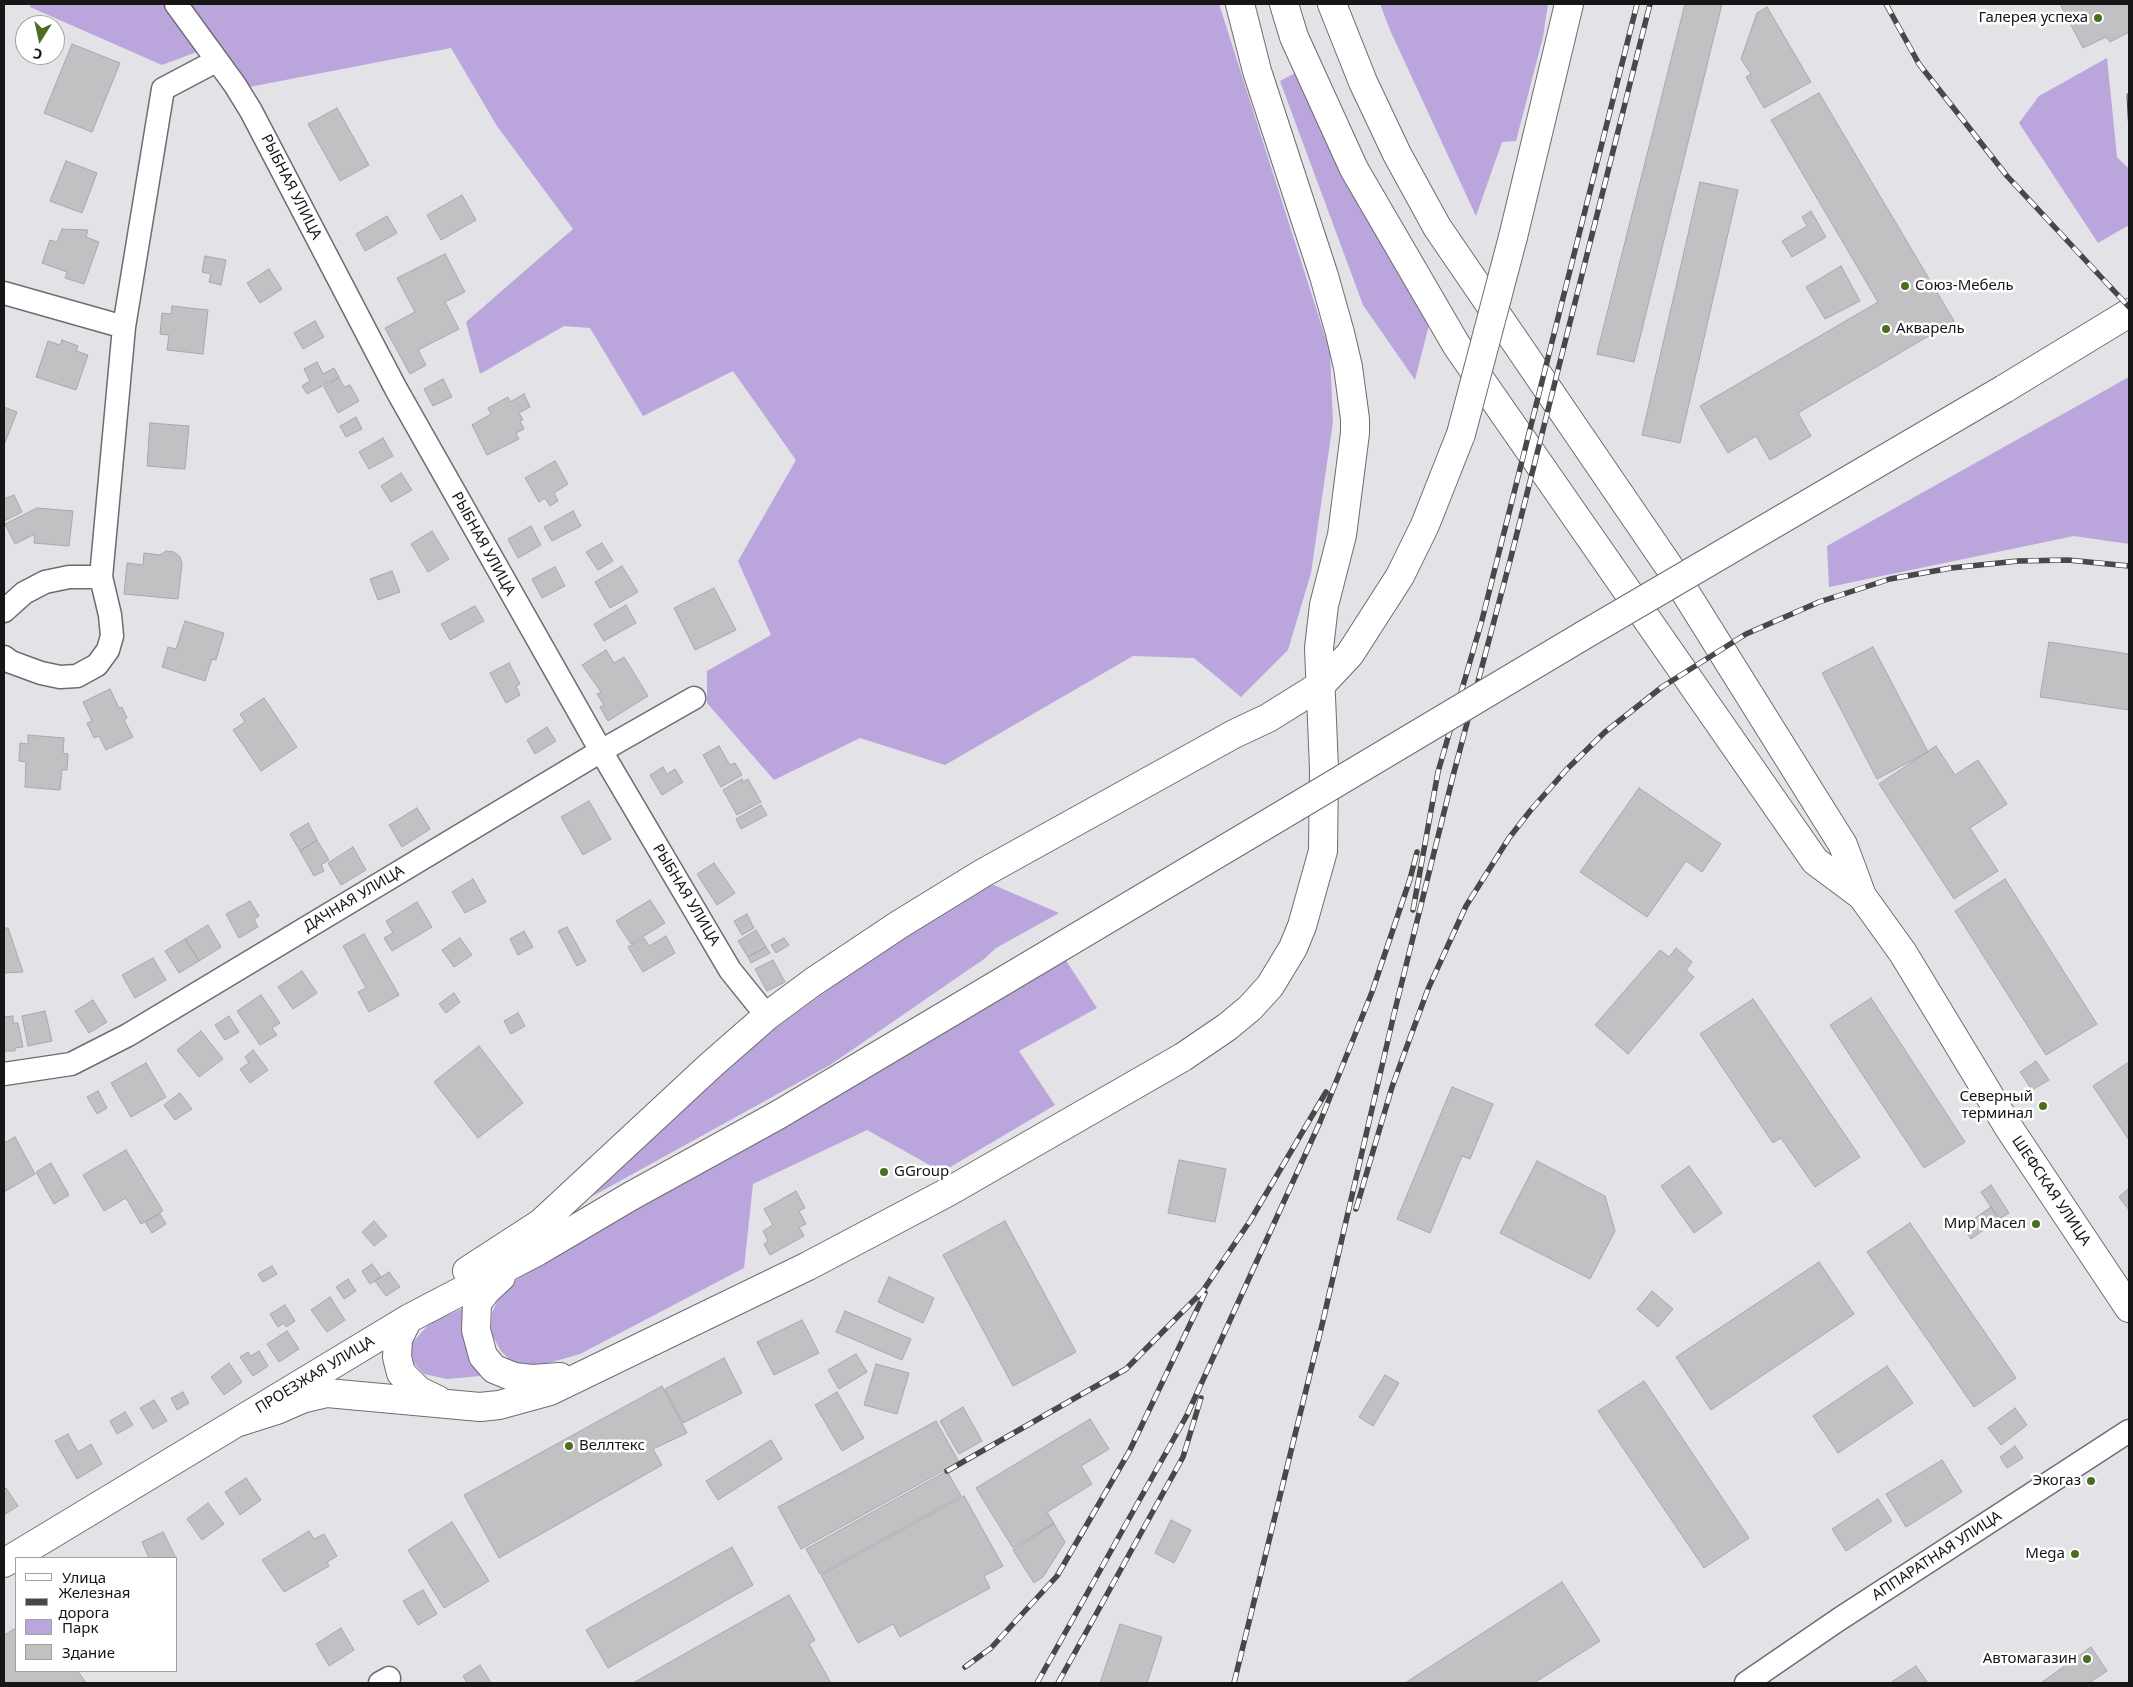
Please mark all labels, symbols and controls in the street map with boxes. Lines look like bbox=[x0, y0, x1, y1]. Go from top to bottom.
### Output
place label: Галерея успеха bbox=[1978, 9, 2088, 27]
marker: Галерея успеха bbox=[2092, 12, 2104, 24]
north arrow bbox=[15, 15, 65, 65]
text: С bbox=[31, 44, 44, 64]
street label: РЫБНАЯ УЛИЦА bbox=[257, 131, 325, 243]
place label: Союз-Мебель bbox=[1915, 277, 2014, 295]
marker: Союз-Мебель bbox=[1899, 280, 1911, 292]
place label: Акварель bbox=[1896, 320, 1965, 338]
marker: Акварель bbox=[1880, 323, 1892, 335]
street label: РЫБНАЯ УЛИЦА bbox=[447, 489, 519, 599]
street label: РЫБНАЯ УЛИЦА bbox=[649, 841, 723, 949]
street label: ДАЧНАЯ УЛИЦА bbox=[300, 862, 408, 936]
place label: Северный терминал bbox=[1959, 1088, 2033, 1123]
marker: Северный терминал bbox=[2037, 1100, 2049, 1112]
street label: ШЕФСКАЯ УЛИЦА bbox=[2008, 1133, 2094, 1249]
place label: GGroup bbox=[894, 1163, 949, 1181]
marker: GGroup bbox=[878, 1166, 890, 1178]
place label: Мир Масел bbox=[1944, 1215, 2026, 1233]
marker: Мир Масел bbox=[2030, 1218, 2042, 1230]
street label: ПРОЕЗЖАЯ УЛИЦА bbox=[252, 1332, 378, 1418]
place label: Веллтекс bbox=[579, 1437, 645, 1455]
marker: Веллтекс bbox=[563, 1440, 575, 1452]
place label: Экогаз bbox=[2032, 1472, 2081, 1490]
marker: Экогаз bbox=[2085, 1475, 2097, 1487]
street label: АППАРАТНАЯ УЛИЦА bbox=[1869, 1507, 2005, 1605]
place label: Mega bbox=[2025, 1545, 2065, 1563]
marker: Mega bbox=[2069, 1548, 2081, 1560]
legend bbox=[15, 1557, 178, 1672]
text: Улица bbox=[62, 1567, 106, 1587]
text: Железная дорога bbox=[58, 1582, 131, 1622]
text: Парк bbox=[62, 1617, 98, 1637]
text: Здание bbox=[62, 1642, 115, 1662]
place label: Автомагазин bbox=[1983, 1650, 2077, 1668]
marker: Автомагазин bbox=[2081, 1653, 2093, 1665]

